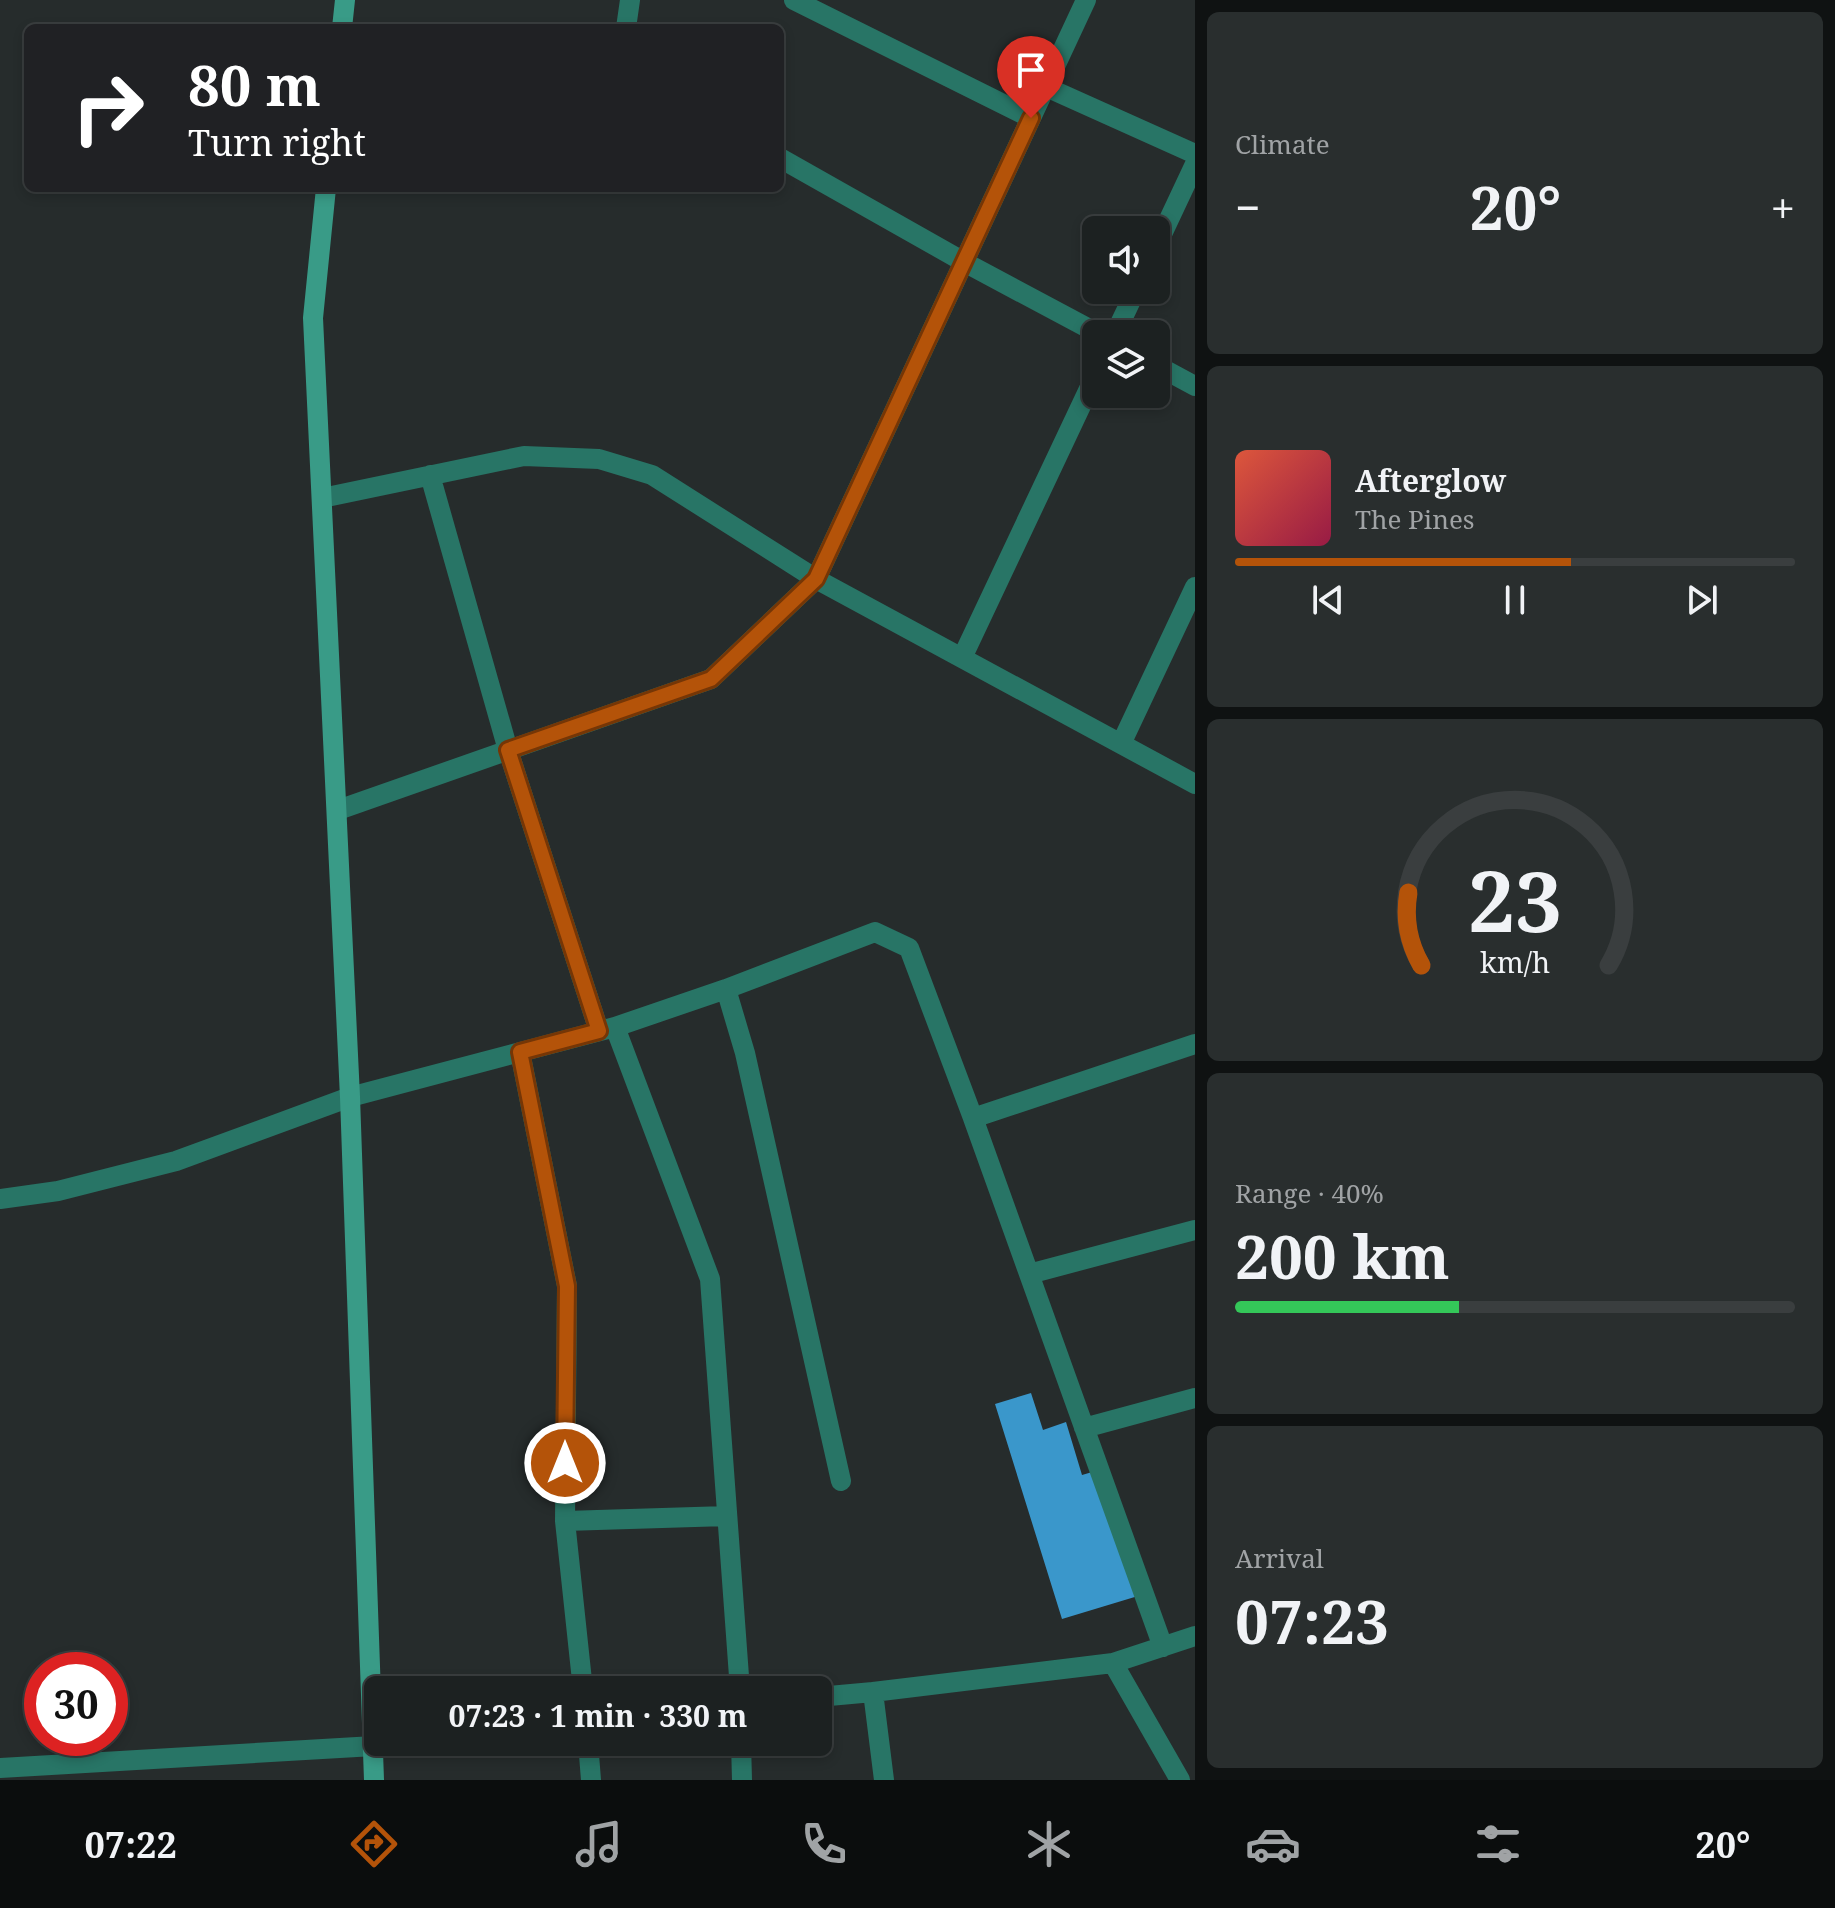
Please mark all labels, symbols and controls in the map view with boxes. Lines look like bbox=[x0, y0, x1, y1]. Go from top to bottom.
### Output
pin bbox=[997, 36, 1065, 118]
text: 80 m bbox=[188, 46, 321, 122]
icon: arrive bbox=[1009, 48, 1053, 92]
icon: right bbox=[56, 56, 160, 160]
text: Turn right bbox=[188, 118, 366, 167]
text: Climate bbox=[1235, 126, 1330, 162]
text: 20° bbox=[1470, 166, 1561, 248]
text: − bbox=[1235, 177, 1260, 237]
text: + bbox=[1770, 177, 1795, 237]
map controls bbox=[1082, 216, 1170, 408]
button: sound bbox=[1082, 216, 1170, 304]
button: layers bbox=[1082, 320, 1170, 408]
text: Afterglow bbox=[1355, 460, 1506, 501]
text: The Pines bbox=[1355, 501, 1475, 537]
icon: previous bbox=[1306, 578, 1350, 622]
icon: pause bbox=[1493, 578, 1537, 622]
icon: next bbox=[1680, 578, 1724, 622]
text: 23 bbox=[1468, 843, 1562, 956]
text: km/h bbox=[1480, 942, 1550, 981]
text: Range · 40% bbox=[1235, 1175, 1384, 1211]
text: 200 km bbox=[1235, 1215, 1450, 1297]
position arrow bbox=[523, 1421, 607, 1505]
text: Arrival bbox=[1235, 1540, 1324, 1576]
text: 07:23 bbox=[1235, 1580, 1389, 1662]
speed limit sign: 30 bbox=[24, 1652, 128, 1756]
text: 07:23 · 1 min · 330 m bbox=[449, 1695, 747, 1736]
icon: directions bbox=[346, 1816, 402, 1872]
icon: music bbox=[571, 1816, 627, 1872]
icon: phone bbox=[796, 1816, 852, 1872]
icon: climate bbox=[1021, 1816, 1077, 1872]
icon: car bbox=[1245, 1816, 1301, 1872]
icon: filters bbox=[1470, 1816, 1526, 1872]
text: 07:22 bbox=[84, 1820, 177, 1869]
text: 20° bbox=[1695, 1820, 1750, 1869]

